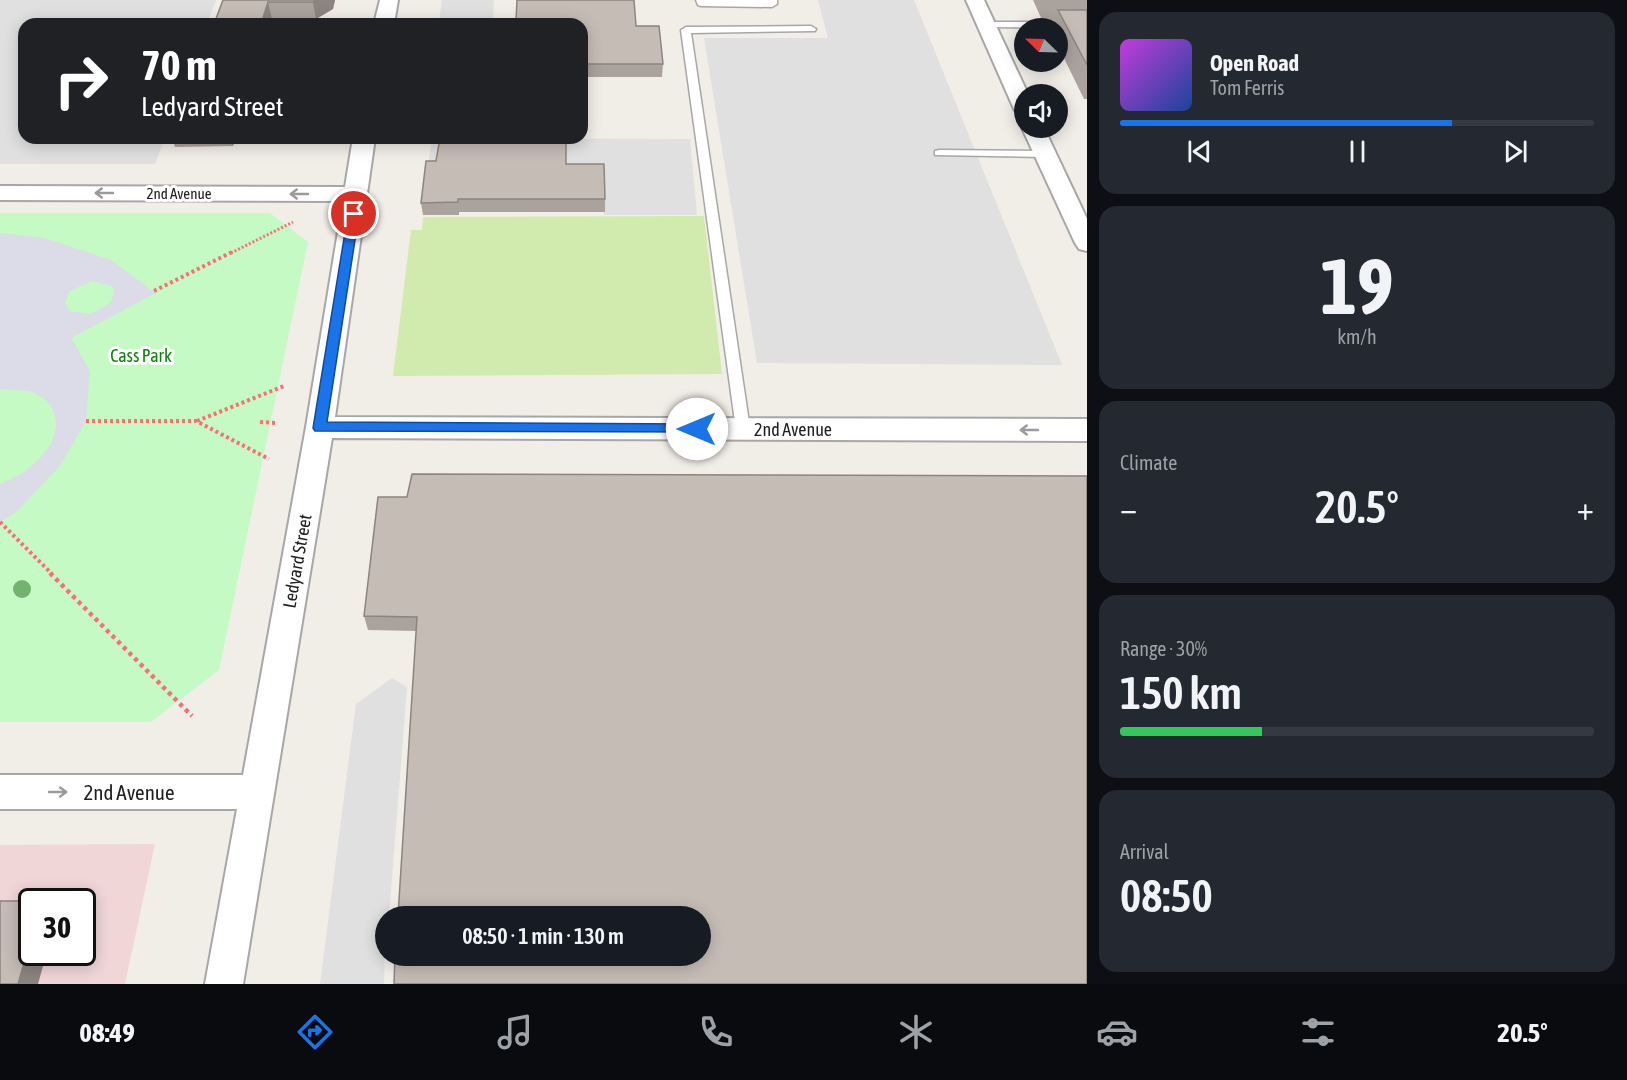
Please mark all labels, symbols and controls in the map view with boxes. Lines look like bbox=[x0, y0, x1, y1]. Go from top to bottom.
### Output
north arrow bbox=[1014, 18, 1068, 72]
map controls bbox=[1014, 18, 1068, 138]
text: 70 m bbox=[141, 41, 216, 89]
icon: right bbox=[42, 42, 120, 120]
text: Open Road bbox=[1210, 50, 1299, 76]
text: Tom Ferris bbox=[1210, 76, 1284, 99]
button: sound bbox=[1014, 84, 1068, 138]
text: Ledyard Street bbox=[141, 91, 283, 122]
icon: previous bbox=[1183, 135, 1216, 168]
icon: pause bbox=[1341, 135, 1374, 168]
icon: next bbox=[1499, 135, 1532, 168]
street label: 2nd Avenue bbox=[146, 185, 212, 202]
one-way arrow bbox=[94, 187, 114, 199]
one-way arrow bbox=[289, 188, 309, 200]
pin bbox=[328, 188, 379, 239]
icon: arrive bbox=[337, 197, 370, 230]
text: 19 bbox=[1320, 241, 1394, 331]
text: km/h bbox=[1337, 325, 1377, 348]
park label: Cass Park bbox=[110, 345, 172, 366]
position arrow bbox=[665, 397, 729, 461]
street label: 2nd Avenue bbox=[754, 419, 832, 440]
one-way arrow bbox=[1019, 424, 1039, 436]
text: Climate bbox=[1120, 451, 1177, 474]
text: 20.5° bbox=[1315, 481, 1399, 533]
text: − bbox=[1120, 489, 1137, 527]
text: + bbox=[1577, 489, 1594, 527]
street label: Ledyard Street bbox=[278, 512, 316, 610]
text: Range · 30% bbox=[1120, 637, 1207, 660]
text: 150 km bbox=[1120, 667, 1242, 719]
street label: 2nd Avenue bbox=[83, 780, 175, 804]
one-way arrow bbox=[48, 786, 68, 798]
text: Arrival bbox=[1120, 840, 1169, 863]
text: 08:50 bbox=[1120, 870, 1213, 922]
speed limit sign: 30 bbox=[18, 888, 96, 966]
text: 08:50 · 1 min · 130 m bbox=[462, 923, 624, 949]
icon: directions bbox=[294, 1011, 336, 1053]
icon: music bbox=[494, 1011, 536, 1053]
icon: phone bbox=[695, 1011, 737, 1053]
icon: climate bbox=[895, 1011, 937, 1053]
icon: car bbox=[1096, 1011, 1138, 1053]
icon: filters bbox=[1297, 1011, 1339, 1053]
text: 08:49 bbox=[79, 1017, 135, 1048]
text: 20.5° bbox=[1497, 1017, 1548, 1048]

